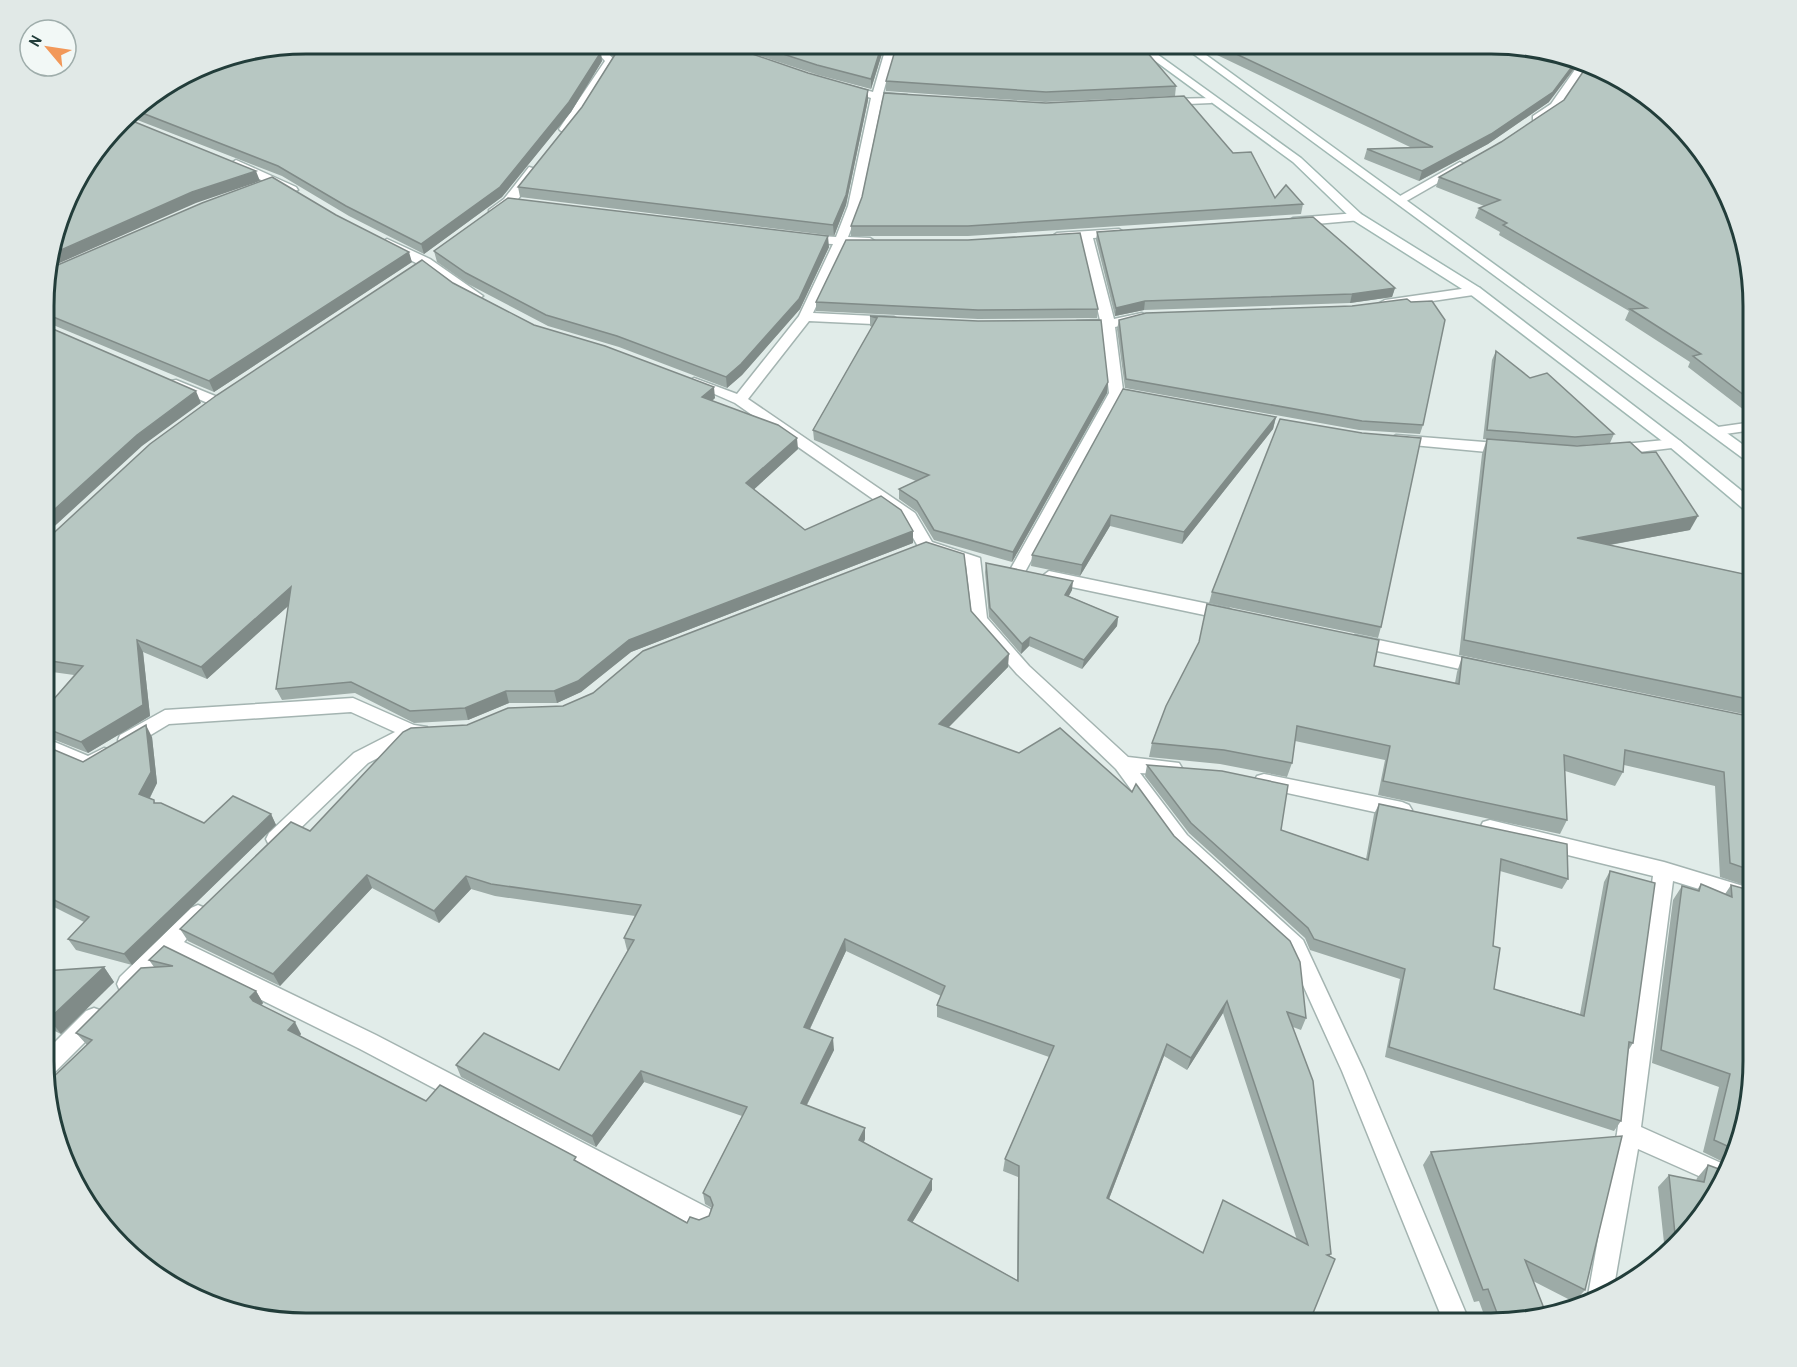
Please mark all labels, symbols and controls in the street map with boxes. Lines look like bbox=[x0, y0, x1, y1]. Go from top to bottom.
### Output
north arrow bbox=[18, 18, 78, 78]
text: N bbox=[23, 31, 47, 50]

